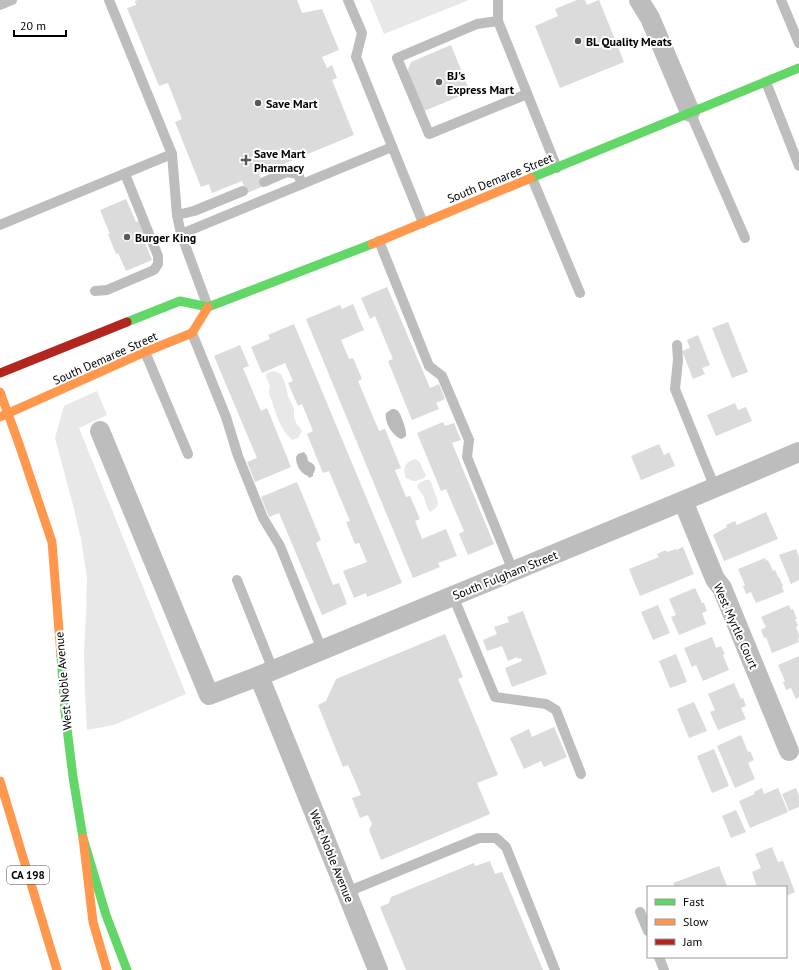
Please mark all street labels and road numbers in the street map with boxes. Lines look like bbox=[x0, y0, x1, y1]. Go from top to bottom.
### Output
street label: South Demaree Street bbox=[445, 150, 555, 206]
street label: South Demaree Street bbox=[50, 328, 160, 388]
street label: South Fulgham Street bbox=[450, 547, 560, 603]
street label: West Myrtle Court bbox=[710, 581, 762, 671]
street label: West Noble Avenue bbox=[51, 631, 75, 731]
street label: West Noble Avenue bbox=[307, 807, 357, 905]
road number: CA 198 bbox=[7, 866, 49, 884]

